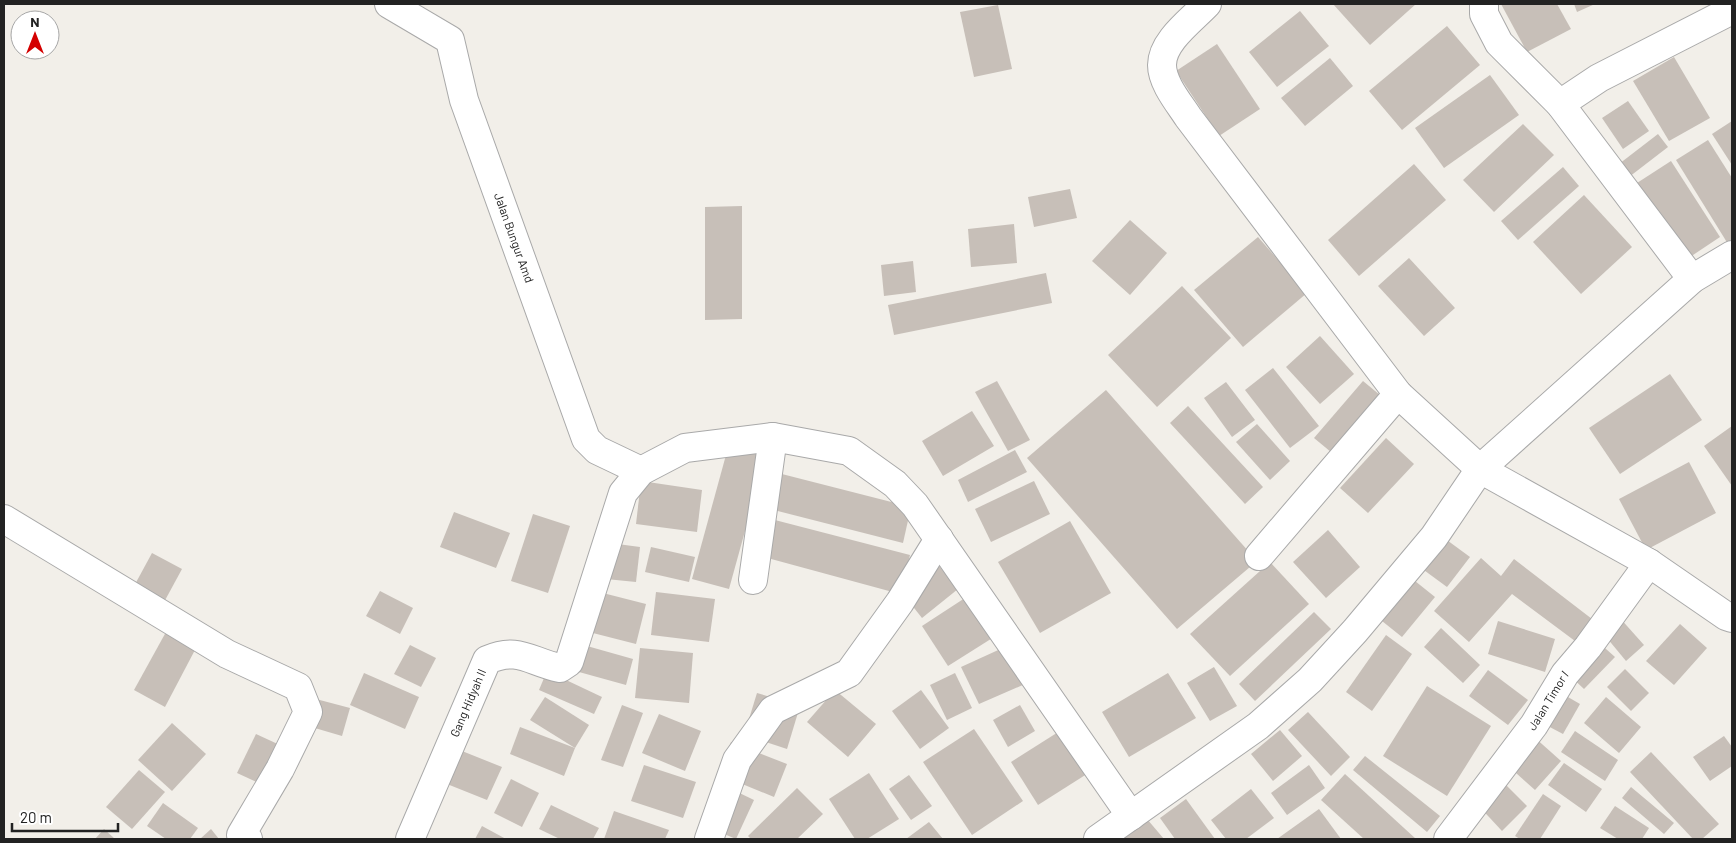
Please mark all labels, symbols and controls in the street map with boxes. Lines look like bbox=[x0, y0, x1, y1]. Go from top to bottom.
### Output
north arrow bbox=[10, 10, 60, 60]
text: N bbox=[30, 13, 40, 30]
street label: Jalan Bungur Amd bbox=[492, 191, 537, 284]
street label: Gang Hidyah II bbox=[447, 666, 488, 739]
street label: Jalan Timor I bbox=[1524, 667, 1571, 733]
scale bar bbox=[12, 800, 119, 832]
text: 20 m bbox=[20, 808, 52, 826]

